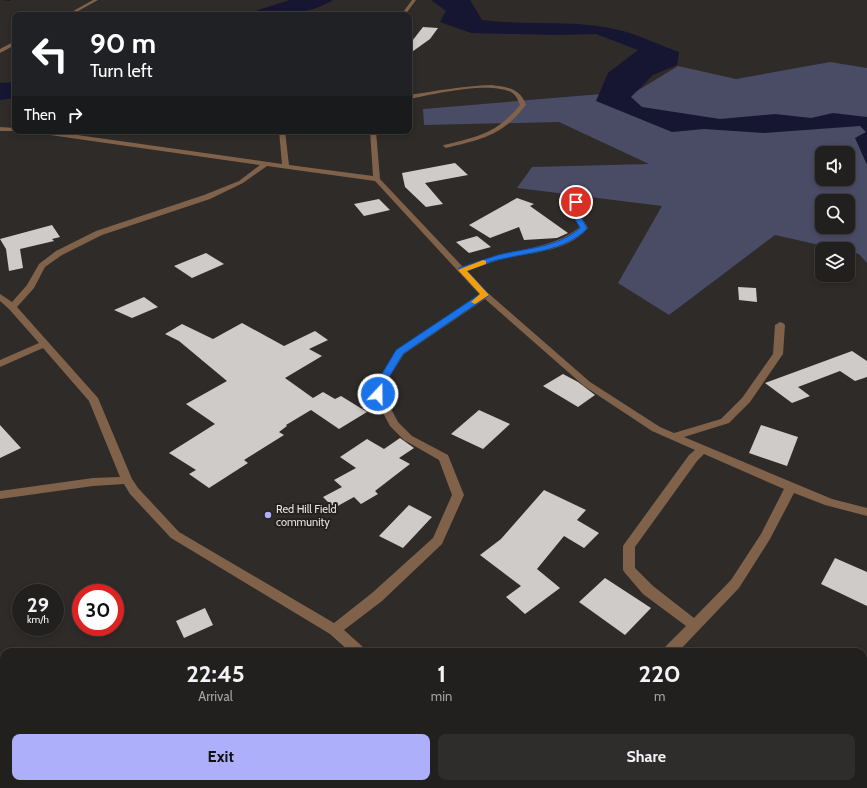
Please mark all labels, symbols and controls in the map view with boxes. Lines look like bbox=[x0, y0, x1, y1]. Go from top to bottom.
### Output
text: 90 m bbox=[90, 26, 156, 60]
icon: left bbox=[24, 28, 76, 80]
text: Turn left bbox=[90, 60, 153, 82]
icon: right bbox=[64, 104, 86, 126]
text: Then bbox=[24, 106, 56, 124]
map controls bbox=[815, 146, 855, 282]
button: sound bbox=[815, 146, 855, 186]
pin bbox=[559, 185, 593, 219]
icon: arrive bbox=[565, 191, 587, 213]
button: search bbox=[815, 194, 855, 234]
button: layers bbox=[815, 242, 855, 282]
position arrow bbox=[357, 373, 399, 415]
place label: Red Hill Field community bbox=[276, 502, 337, 529]
marker: Red Hill Field community bbox=[263, 510, 273, 520]
speed limit sign: 30 bbox=[72, 584, 124, 636]
text: 29 bbox=[27, 593, 49, 617]
text: km/h bbox=[27, 613, 49, 626]
text: 22:45 bbox=[186, 659, 245, 688]
text: 1 bbox=[437, 659, 446, 688]
text: 220 bbox=[638, 659, 681, 688]
text: Arrival bbox=[198, 688, 233, 704]
text: min bbox=[431, 688, 452, 704]
text: m bbox=[654, 688, 665, 704]
button: Exit bbox=[12, 734, 430, 780]
button: Share bbox=[438, 734, 855, 780]

